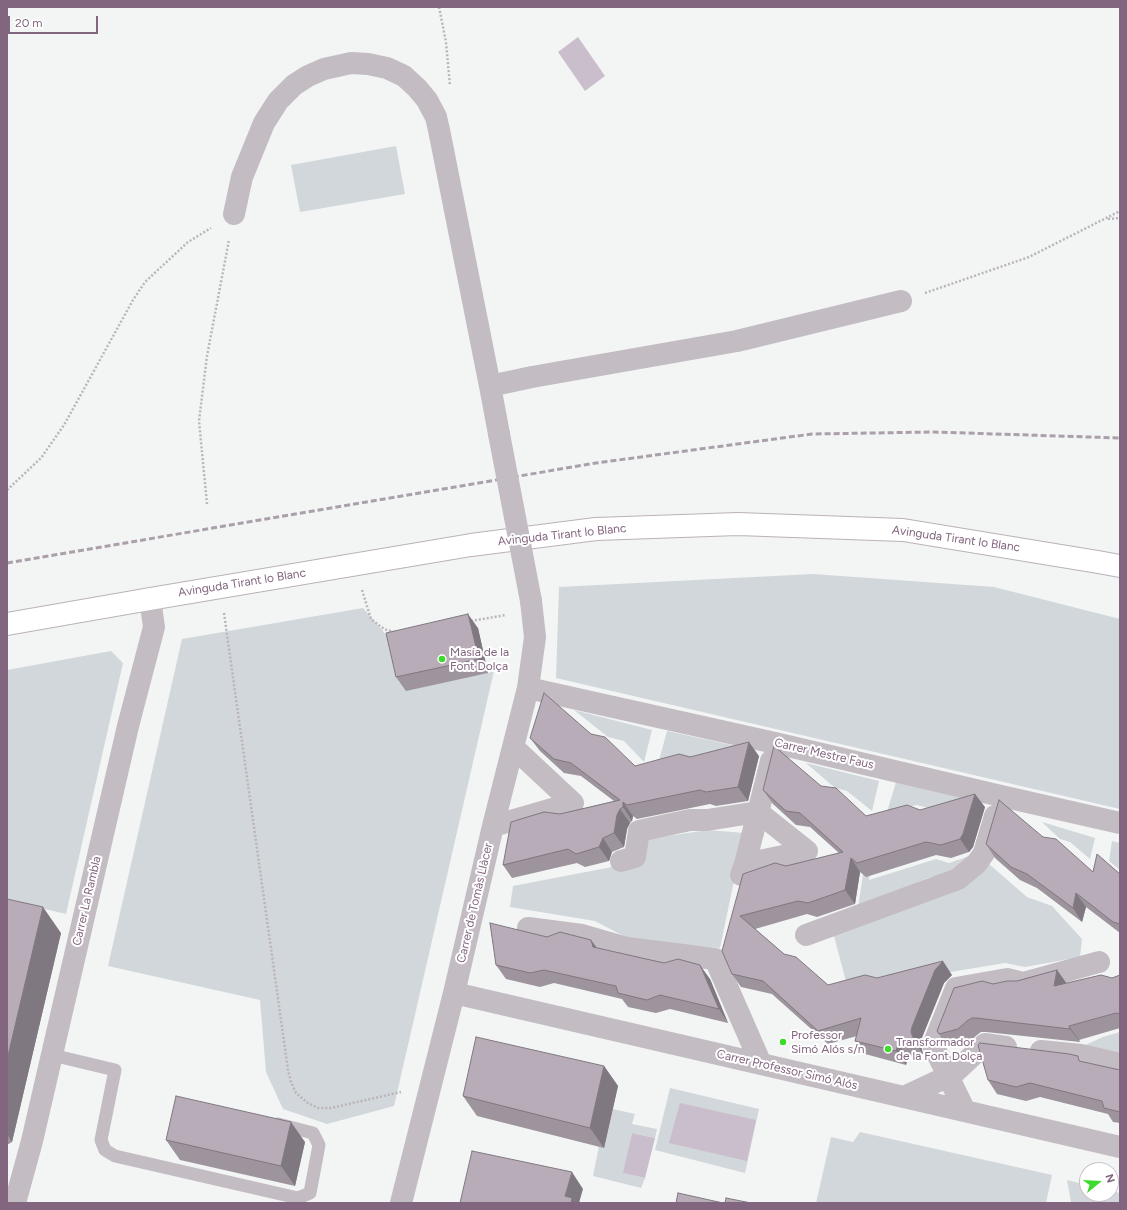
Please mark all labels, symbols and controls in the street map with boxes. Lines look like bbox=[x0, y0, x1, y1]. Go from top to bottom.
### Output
scale bar bbox=[10, 8, 100, 34]
text: 20 m bbox=[15, 16, 43, 30]
street label: Avinguda Tirant lo Blanc bbox=[497, 521, 627, 549]
street label: Avinguda Tirant lo Blanc bbox=[891, 523, 1021, 555]
street label: Avinguda Tirant lo Blanc bbox=[177, 566, 307, 600]
place label: Masía de la Font Dolça bbox=[450, 645, 509, 673]
marker: Masía de la Font Dolça bbox=[437, 654, 447, 664]
street label: Carrer Mestre Faus bbox=[773, 736, 875, 772]
street label: Carrer de Tomàs Llàcer bbox=[454, 842, 496, 964]
street label: Carrer La Rambla bbox=[70, 855, 104, 947]
place label: Professor Simó Alós s/n bbox=[791, 1028, 865, 1056]
place label: Transformador de la Font Dolça bbox=[896, 1035, 982, 1063]
marker: Professor Simó Alós s/n bbox=[778, 1037, 788, 1047]
marker: Transformador de la Font Dolça bbox=[883, 1044, 893, 1054]
street label: Carrer Professor Simó Alós bbox=[715, 1047, 859, 1093]
north arrow bbox=[1079, 1162, 1119, 1202]
text: N bbox=[1102, 1172, 1117, 1184]

